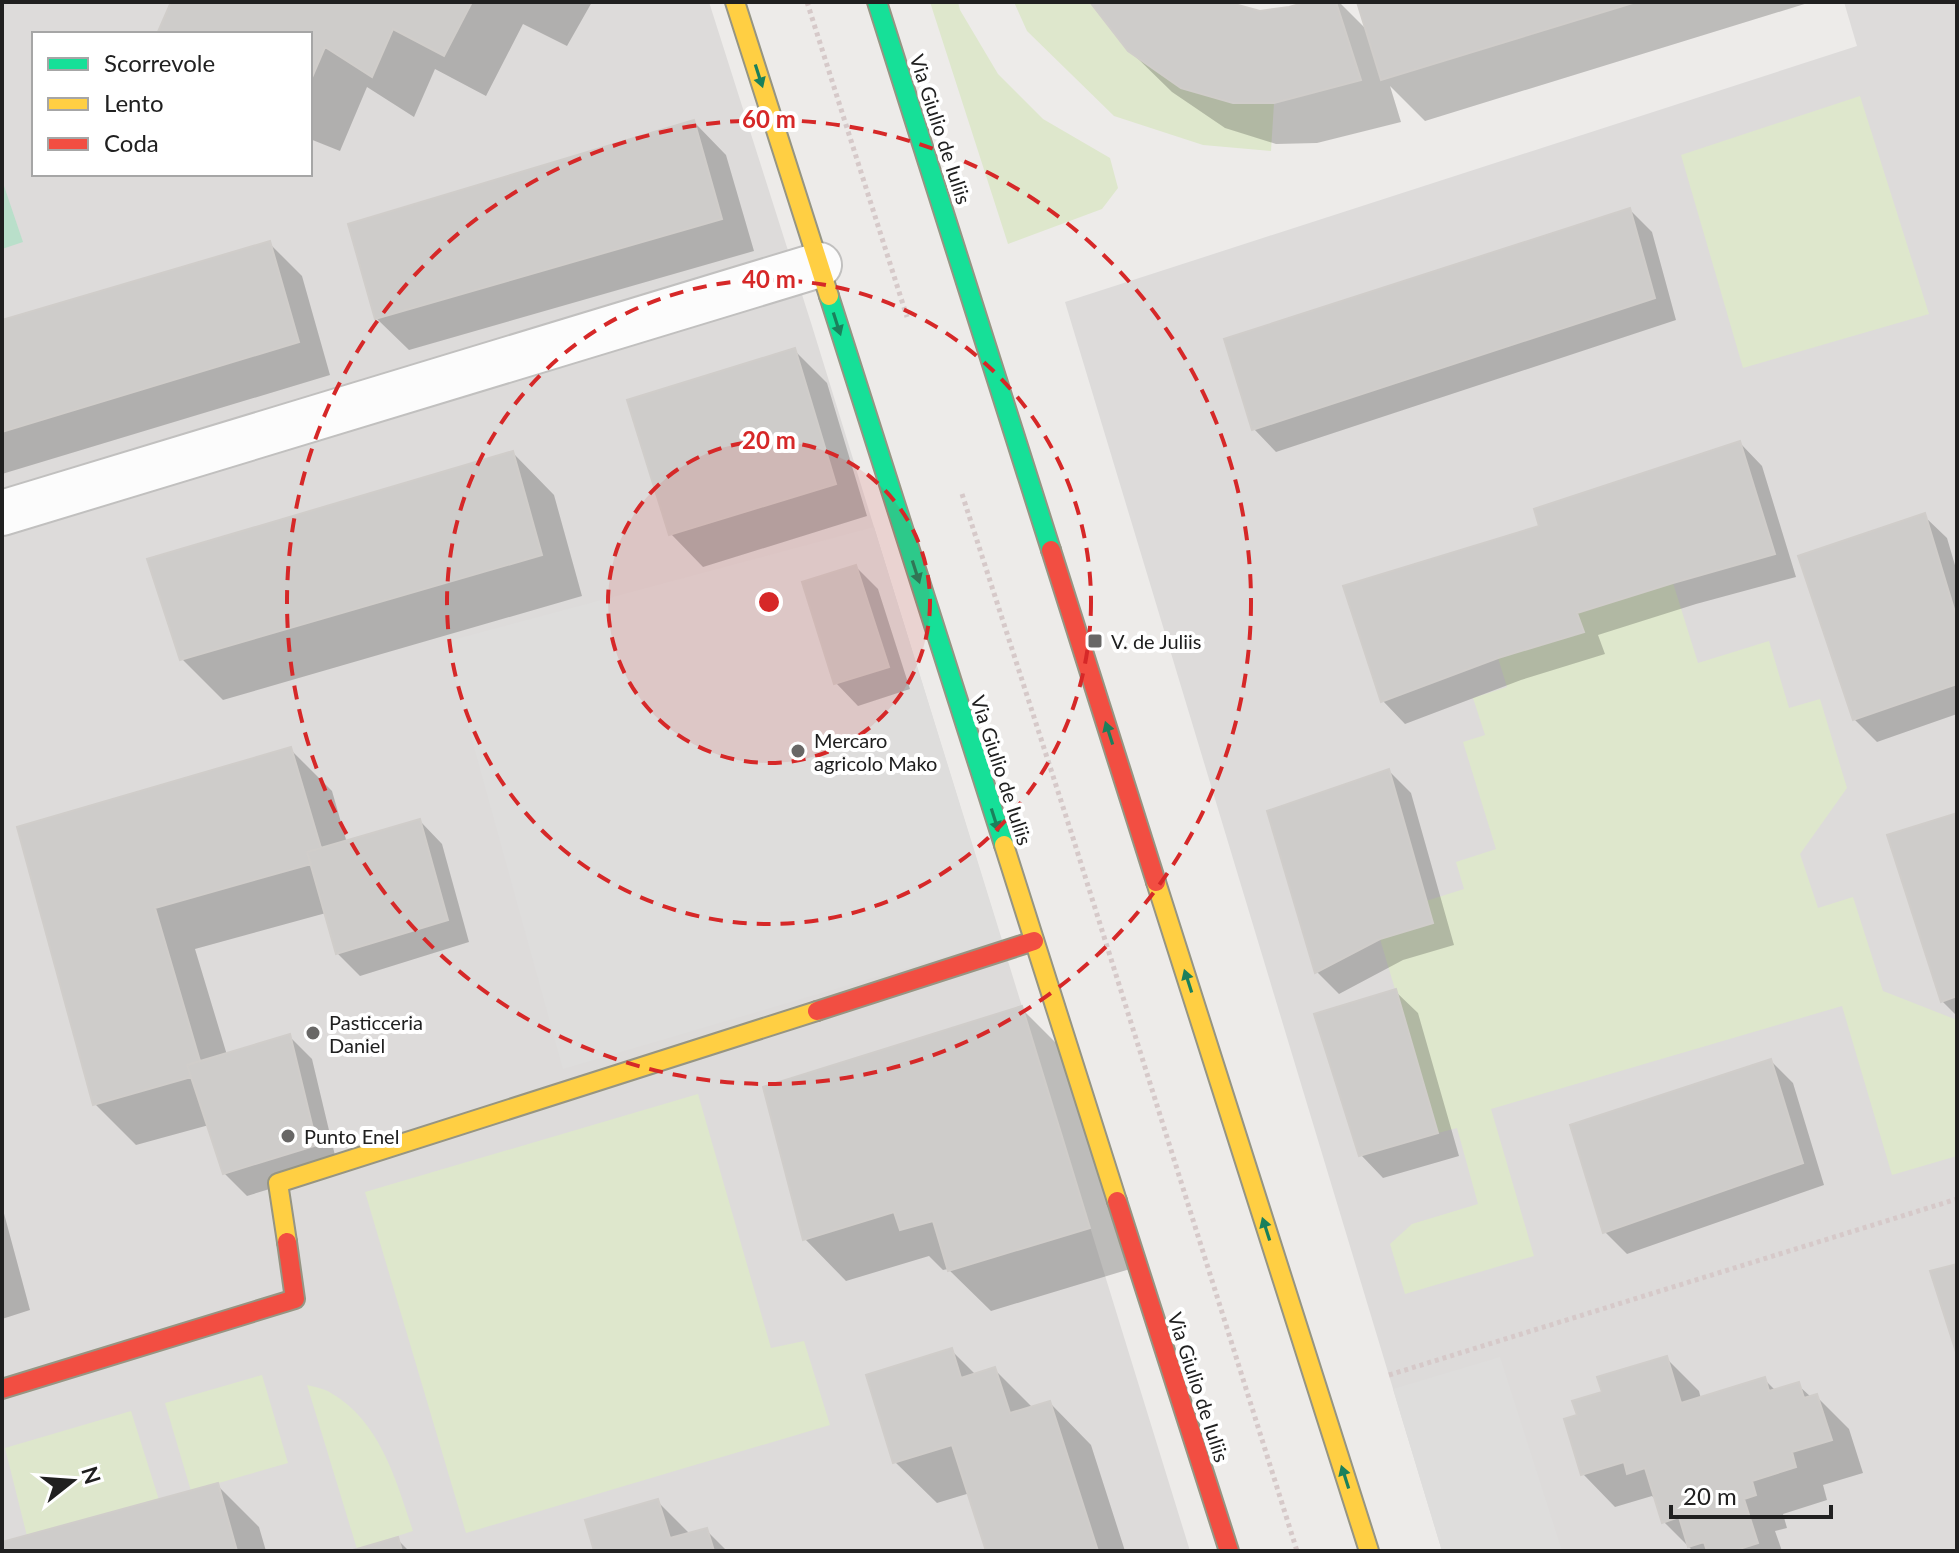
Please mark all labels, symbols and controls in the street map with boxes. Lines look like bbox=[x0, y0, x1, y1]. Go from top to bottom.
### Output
legend bbox=[32, 32, 312, 176]
text: Scorrevole bbox=[104, 48, 215, 77]
street label: Via Giulio de Iuliis bbox=[905, 51, 977, 207]
one-way arrow bbox=[753, 65, 765, 89]
text: Lento bbox=[104, 88, 164, 117]
text: 60 m bbox=[742, 104, 796, 133]
text: Coda bbox=[104, 128, 159, 157]
text: 40 m bbox=[742, 264, 796, 293]
one-way arrow bbox=[832, 312, 844, 336]
text: 20 m bbox=[742, 425, 796, 454]
one-way arrow bbox=[911, 560, 923, 584]
centre of rings bbox=[755, 588, 783, 616]
place label: V. de Juliis bbox=[1111, 629, 1202, 653]
marker: V. de Juliis bbox=[1086, 632, 1104, 650]
street label: Via Giulio de Iuliis bbox=[966, 692, 1038, 848]
one-way arrow bbox=[1103, 721, 1115, 745]
place label: Mercaro agricolo Mako bbox=[814, 728, 937, 775]
marker: Mercaro agricolo Mako bbox=[789, 742, 807, 760]
one-way arrow bbox=[989, 808, 1002, 832]
one-way arrow bbox=[1181, 969, 1194, 993]
place label: Pasticceria Daniel bbox=[329, 1010, 423, 1057]
marker: Pasticceria Daniel bbox=[304, 1024, 322, 1042]
place label: Punto Enel bbox=[304, 1124, 399, 1148]
marker: Punto Enel bbox=[279, 1127, 297, 1145]
one-way arrow bbox=[1260, 1216, 1272, 1240]
street label: Via Giulio de Iuliis bbox=[1163, 1309, 1235, 1465]
north arrow bbox=[32, 1441, 112, 1521]
text: N bbox=[76, 1463, 107, 1487]
one-way arrow bbox=[1338, 1464, 1351, 1488]
scale bar bbox=[1671, 1469, 1831, 1519]
text: 20 m bbox=[1683, 1481, 1737, 1510]

